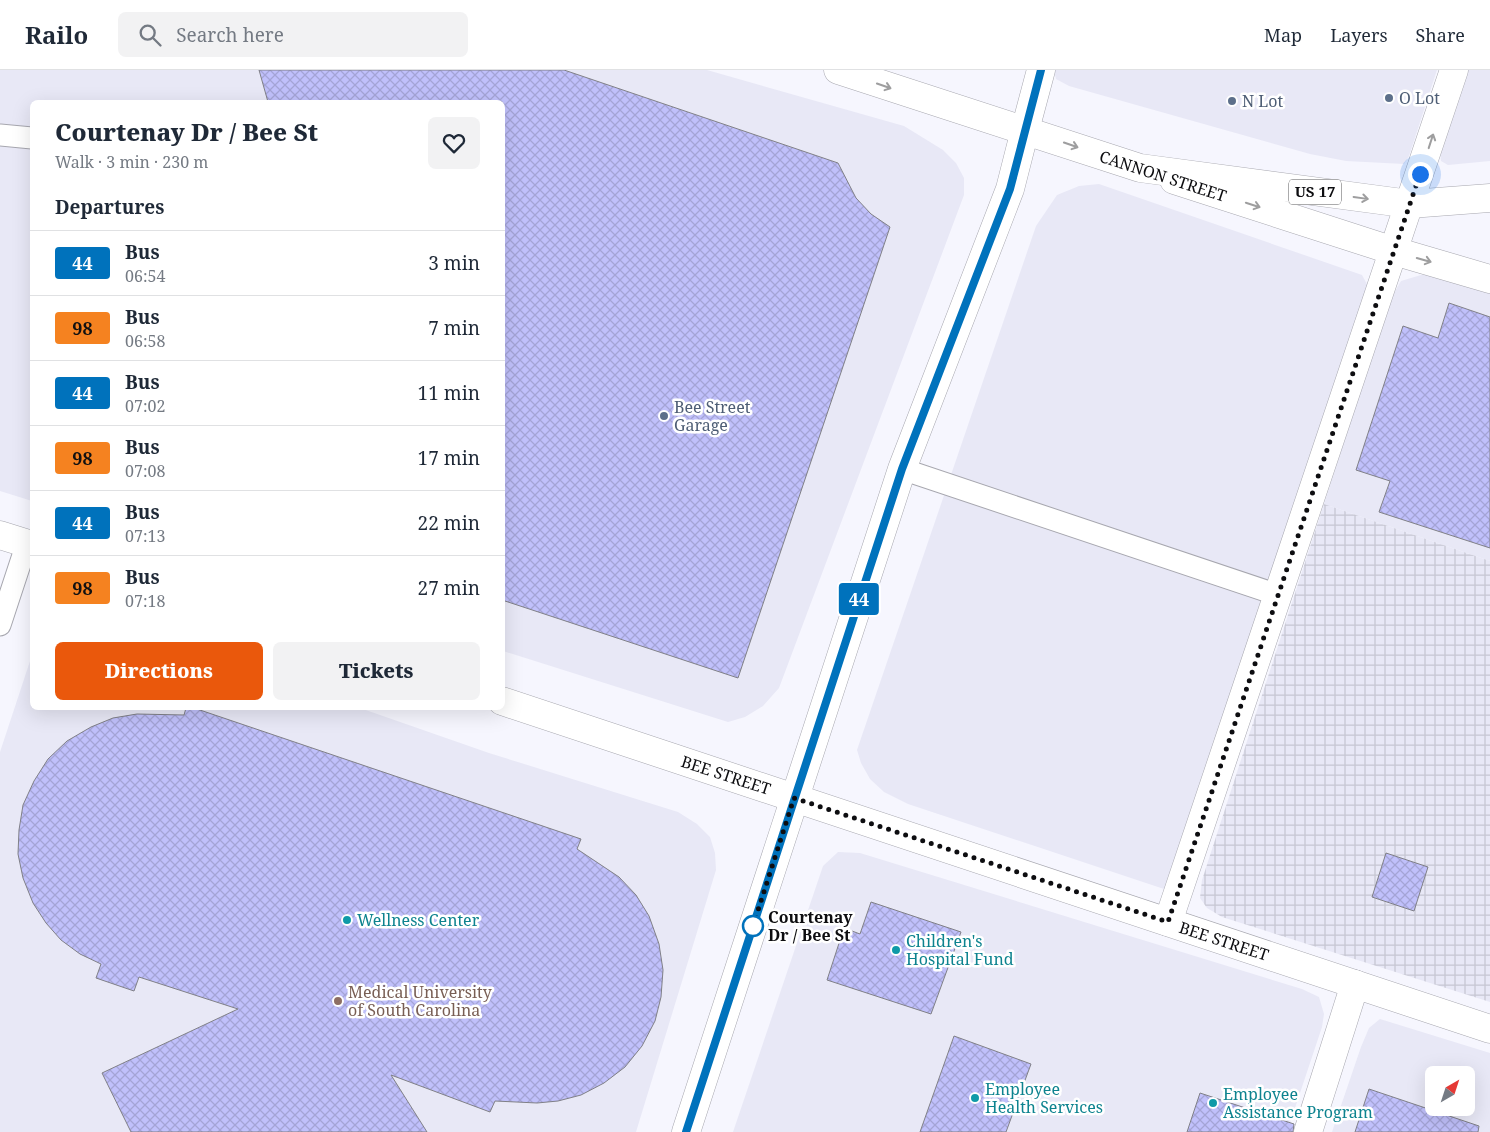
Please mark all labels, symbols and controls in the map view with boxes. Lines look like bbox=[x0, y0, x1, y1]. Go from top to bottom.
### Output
search box bbox=[118, 12, 468, 57]
text: Railo bbox=[25, 18, 88, 51]
icon: search bbox=[136, 21, 164, 49]
text: Search here bbox=[176, 22, 284, 48]
text: Map bbox=[1264, 23, 1302, 47]
text: Layers bbox=[1330, 23, 1388, 47]
text: Share bbox=[1416, 23, 1465, 47]
one-way arrow bbox=[875, 81, 891, 91]
place label: O Lot bbox=[1399, 87, 1440, 109]
place label: N Lot bbox=[1242, 90, 1284, 112]
marker: O Lot bbox=[1383, 92, 1395, 104]
marker: N Lot bbox=[1226, 95, 1238, 107]
text: Courtenay Dr / Bee St bbox=[55, 115, 318, 148]
button: heart bbox=[428, 117, 480, 169]
one-way arrow bbox=[1426, 134, 1436, 150]
one-way arrow bbox=[1063, 141, 1079, 151]
street label: CANNON STREET bbox=[1097, 145, 1229, 207]
text: Walk · 3 min · 230 m bbox=[55, 151, 208, 173]
your location bbox=[1408, 162, 1433, 187]
road number: US 17 bbox=[1289, 180, 1341, 204]
one-way arrow bbox=[1353, 193, 1369, 203]
text: Departures bbox=[55, 194, 164, 220]
one-way arrow bbox=[1244, 201, 1260, 210]
text: Bus bbox=[125, 239, 160, 265]
text: 3 min bbox=[428, 250, 480, 276]
text: 44 bbox=[72, 251, 93, 275]
one-way arrow bbox=[1416, 255, 1432, 265]
text: 06:54 bbox=[125, 265, 165, 287]
text: Bus bbox=[125, 304, 160, 330]
text: 7 min bbox=[428, 315, 480, 341]
text: 98 bbox=[72, 316, 93, 340]
text: 06:58 bbox=[125, 330, 165, 352]
text: Bus bbox=[125, 369, 160, 395]
text: 11 min bbox=[418, 380, 480, 406]
text: 44 bbox=[72, 381, 93, 405]
text: 07:02 bbox=[125, 395, 165, 417]
place label: Bee Street Garage bbox=[674, 396, 751, 436]
marker: Bee Street Garage bbox=[658, 410, 670, 422]
text: Bus bbox=[125, 434, 160, 460]
text: 17 min bbox=[418, 445, 480, 471]
text: 98 bbox=[72, 446, 93, 470]
text: 07:08 bbox=[125, 460, 165, 482]
text: Bus bbox=[125, 499, 160, 525]
text: 22 min bbox=[418, 510, 480, 536]
text: 44 bbox=[72, 511, 93, 535]
text: 07:13 bbox=[125, 525, 165, 547]
text: Bus bbox=[125, 564, 160, 590]
text: 27 min bbox=[418, 575, 480, 601]
text: 98 bbox=[72, 576, 93, 600]
line badge: 44 bbox=[836, 583, 882, 615]
text: 44 bbox=[849, 587, 869, 611]
text: 07:18 bbox=[125, 590, 165, 612]
button: Directions bbox=[55, 642, 263, 700]
button: Tickets bbox=[273, 642, 480, 700]
street label: BEE STREET bbox=[678, 750, 774, 800]
place label: Courtenay Dr / Bee St bbox=[768, 906, 853, 946]
place label: Wellness Center bbox=[357, 909, 480, 931]
marker: Wellness Center bbox=[341, 914, 353, 926]
marker: Courtenay Dr / Bee St bbox=[742, 915, 764, 937]
street label: BEE STREET bbox=[1176, 916, 1272, 966]
place label: Children's Hospital Fund bbox=[906, 930, 1014, 970]
marker: Children's Hospital Fund bbox=[890, 944, 902, 956]
place label: Medical University of South Carolina bbox=[348, 981, 493, 1021]
marker: Medical University of South Carolina bbox=[332, 995, 344, 1007]
north arrow bbox=[1425, 1066, 1475, 1116]
map controls bbox=[1425, 1066, 1475, 1116]
place label: Employee Health Services bbox=[985, 1078, 1103, 1118]
place label: Employee Assistance Program bbox=[1223, 1083, 1373, 1123]
marker: Employee Health Services bbox=[969, 1092, 981, 1104]
marker: Employee Assistance Program bbox=[1207, 1097, 1219, 1109]

